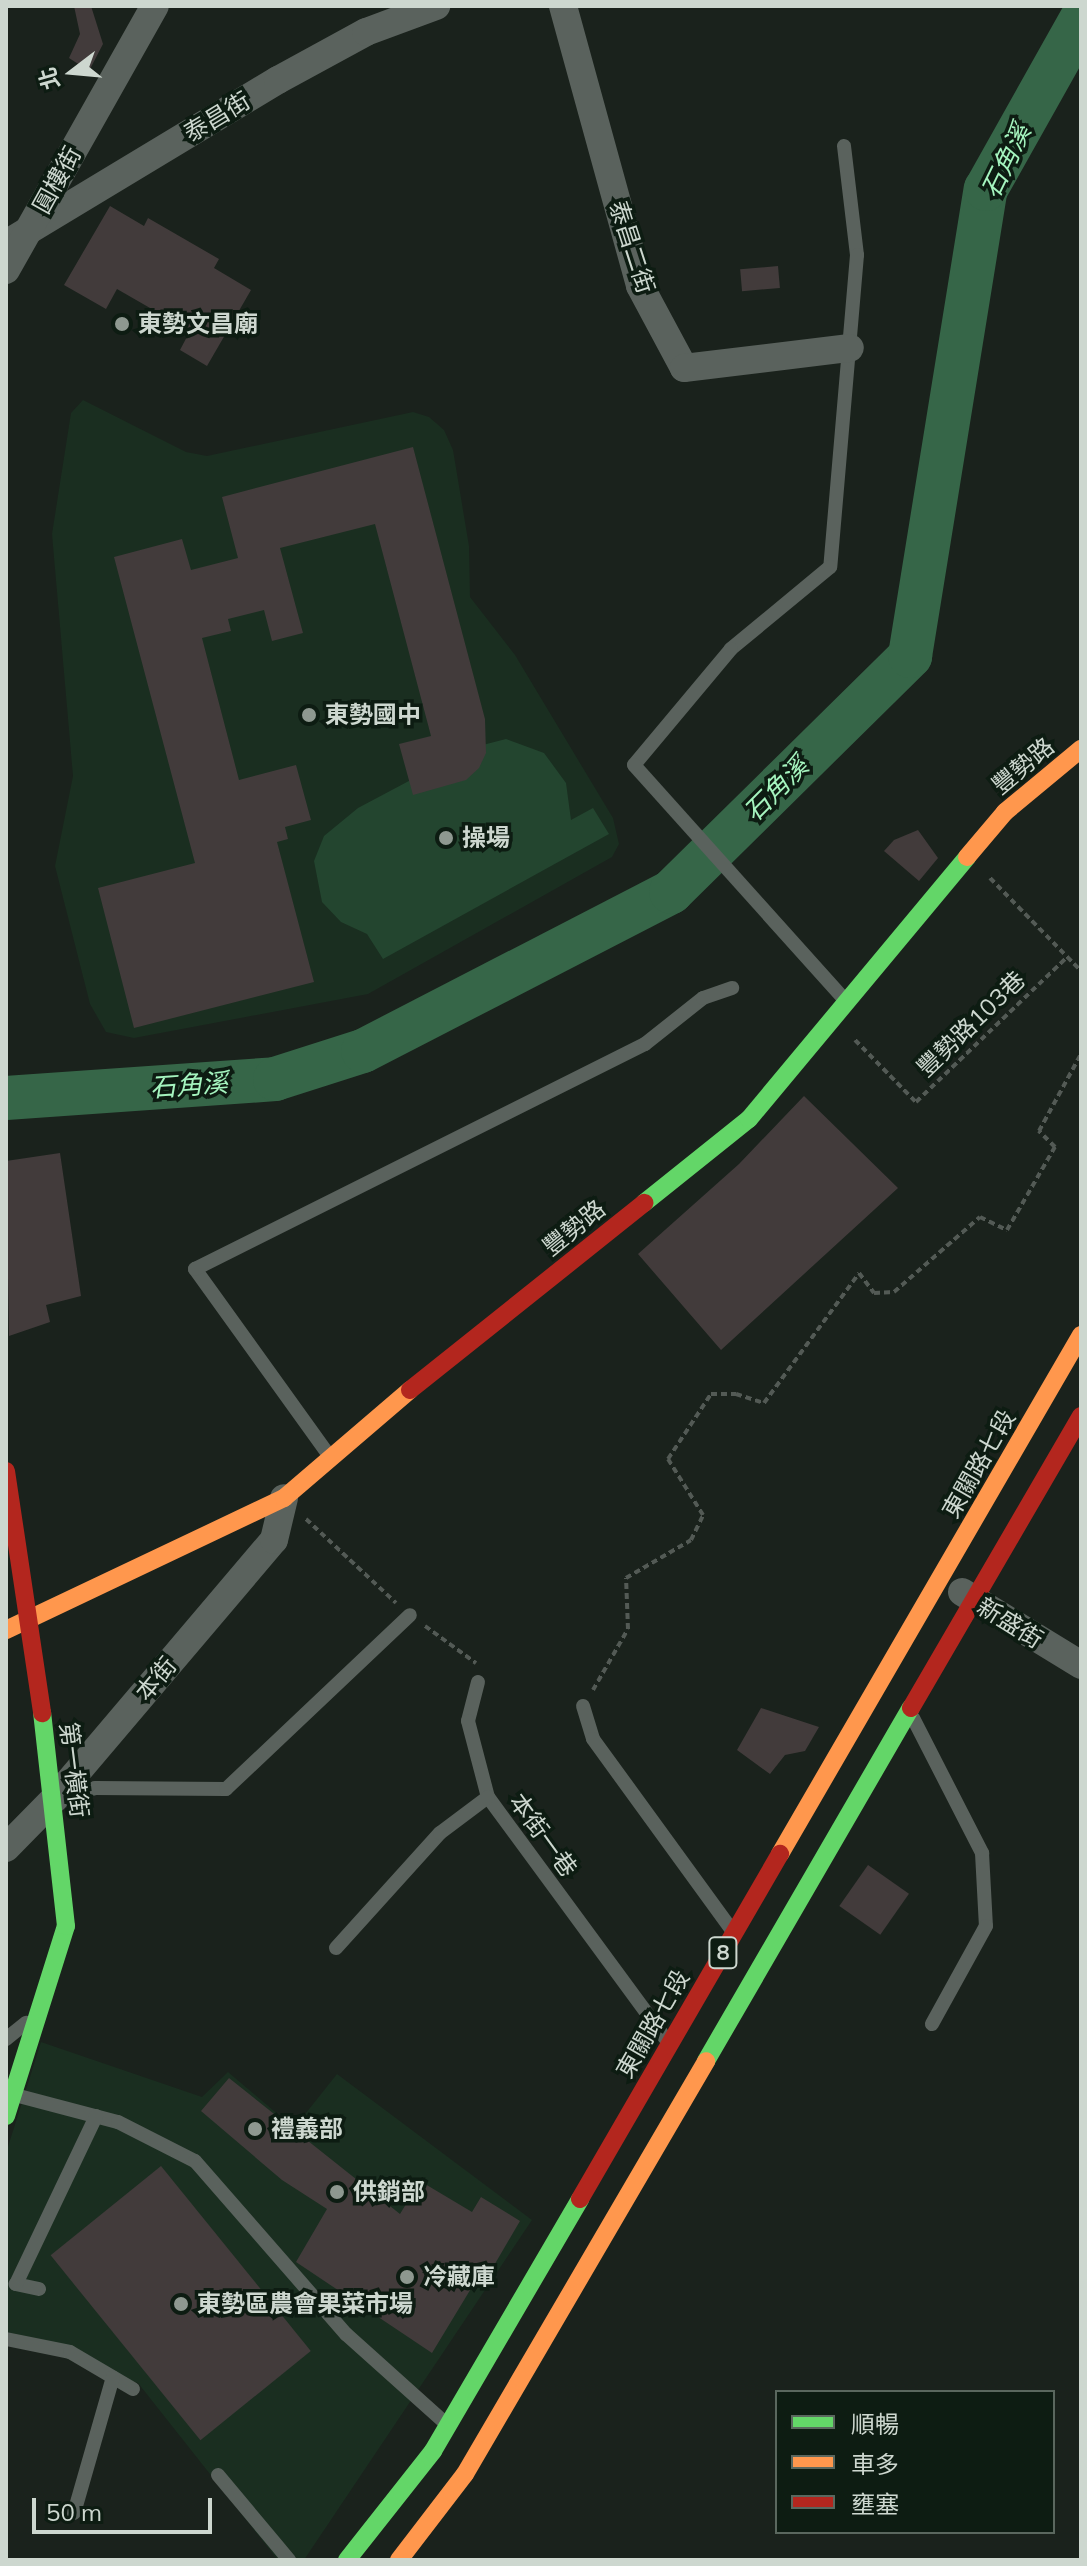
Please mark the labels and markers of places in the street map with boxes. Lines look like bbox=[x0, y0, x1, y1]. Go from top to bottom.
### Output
place label: 東勢文昌廟 bbox=[138, 310, 258, 338]
marker: 東勢文昌廟 bbox=[113, 315, 131, 333]
place label: 東勢國中 bbox=[325, 701, 421, 729]
marker: 東勢國中 bbox=[300, 706, 318, 724]
place label: 操場 bbox=[462, 824, 510, 852]
marker: 操場 bbox=[437, 829, 455, 847]
place label: 禮義部 bbox=[271, 2115, 343, 2143]
marker: 禮義部 bbox=[246, 2120, 264, 2138]
place label: 供銷部 bbox=[353, 2178, 425, 2206]
marker: 供銷部 bbox=[328, 2183, 346, 2201]
place label: 冷藏庫 bbox=[423, 2263, 495, 2291]
marker: 冷藏庫 bbox=[398, 2268, 416, 2286]
place label: 東勢區農會果菜市場 bbox=[197, 2290, 413, 2318]
marker: 東勢區農會果菜市場 bbox=[172, 2295, 190, 2313]

